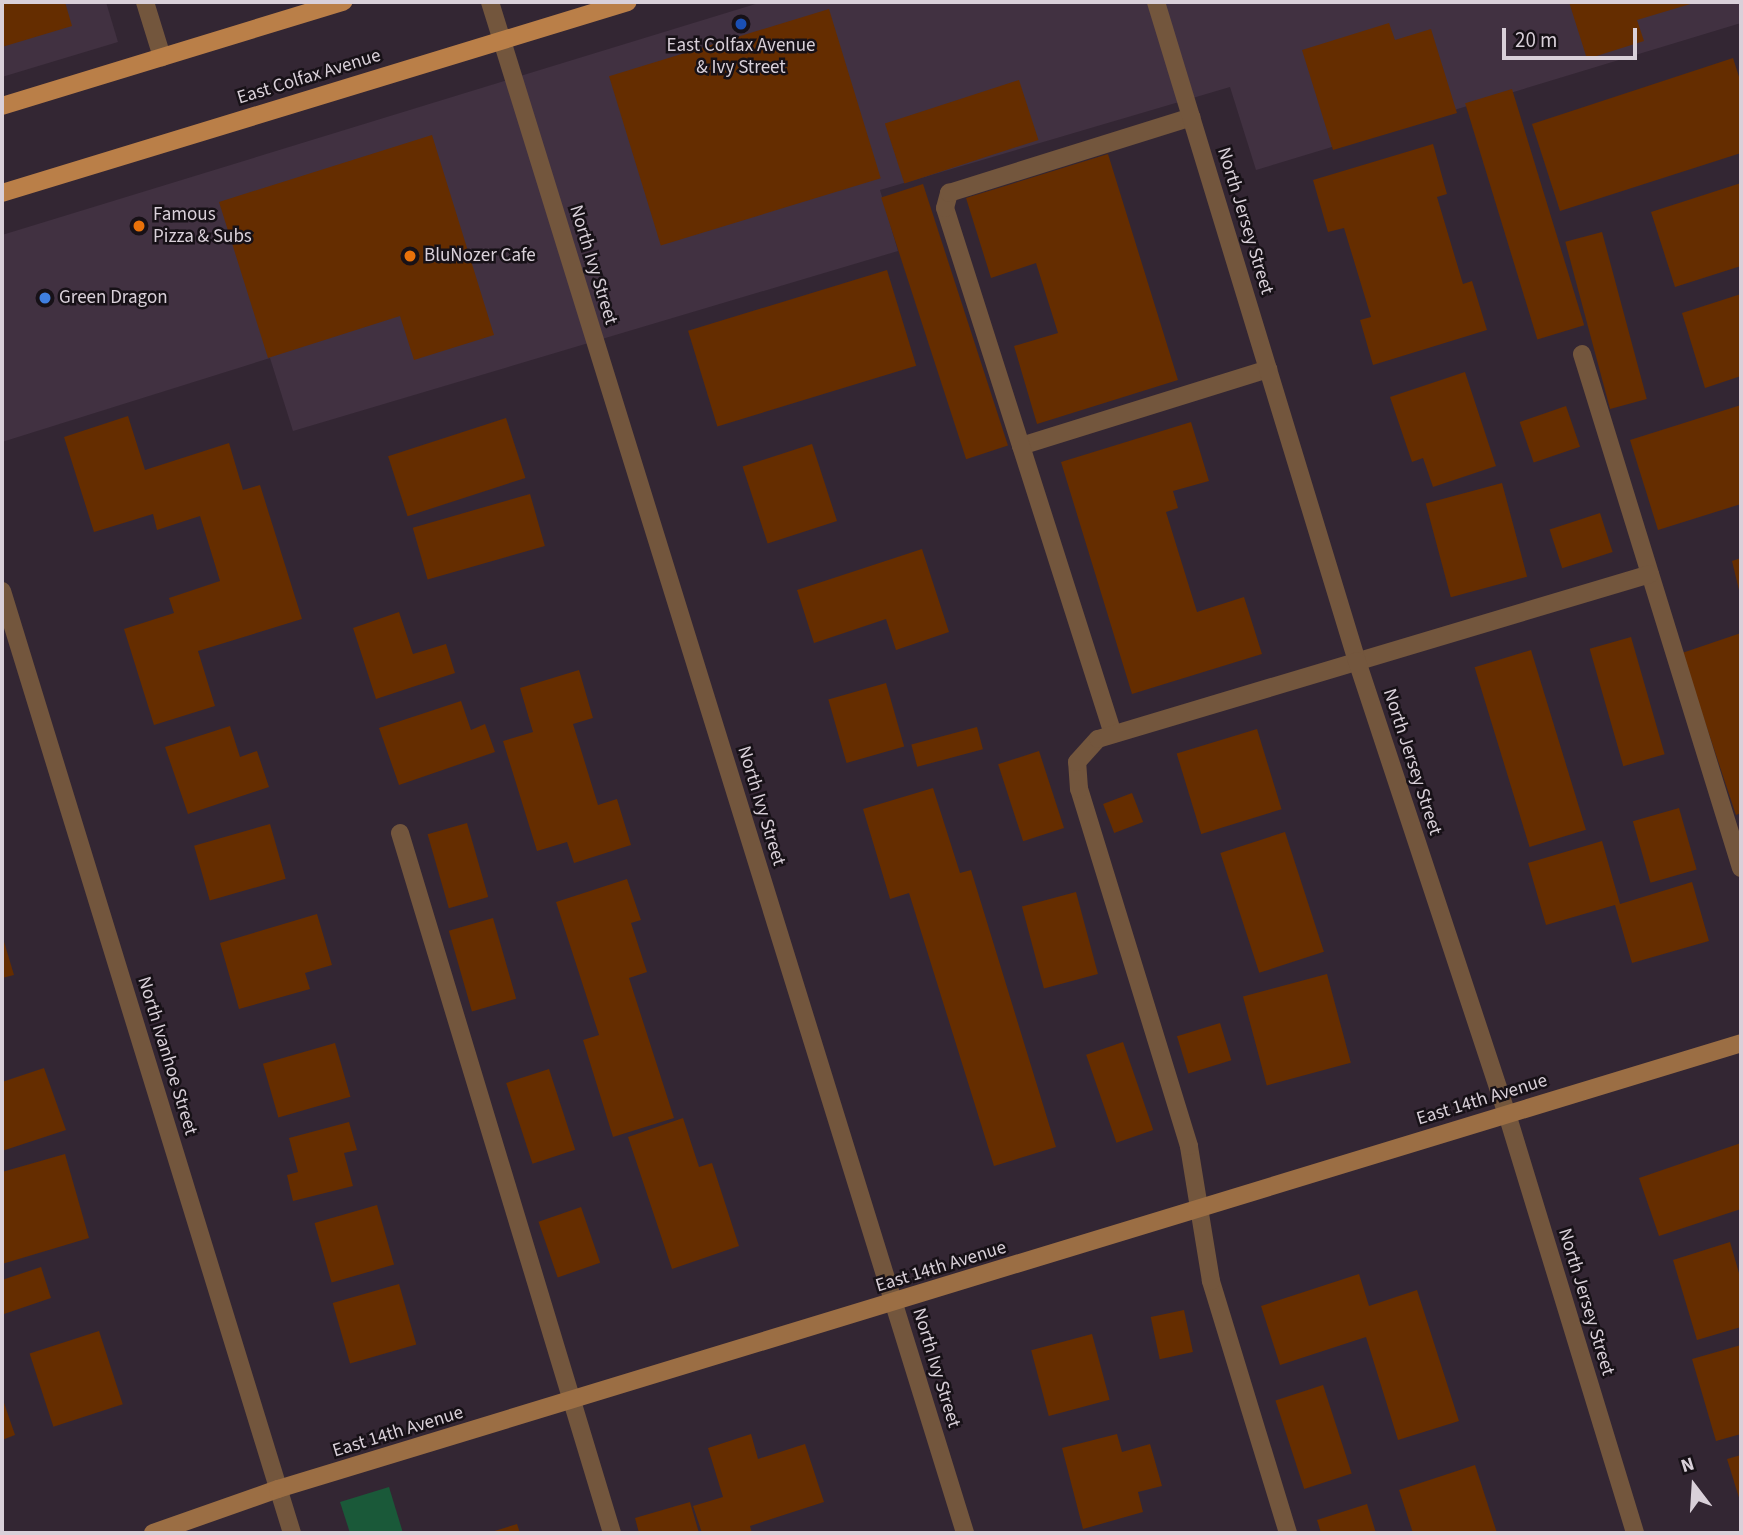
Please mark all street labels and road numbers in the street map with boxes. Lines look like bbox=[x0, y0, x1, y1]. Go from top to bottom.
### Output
street label: East Colfax Avenue bbox=[234, 44, 384, 110]
street label: North Jersey Street bbox=[1212, 145, 1278, 297]
street label: North Ivy Street bbox=[564, 202, 622, 328]
street label: North Jersey Street bbox=[1378, 686, 1446, 838]
street label: North Ivy Street bbox=[732, 743, 790, 869]
street label: North Ivanhoe Street bbox=[132, 974, 202, 1138]
street label: East 14th Avenue bbox=[1414, 1069, 1550, 1131]
street label: North Jersey Street bbox=[1553, 1226, 1619, 1378]
street label: East 14th Avenue bbox=[873, 1236, 1009, 1298]
street label: North Ivy Street bbox=[907, 1305, 965, 1431]
street label: East 14th Avenue bbox=[330, 1401, 466, 1463]

